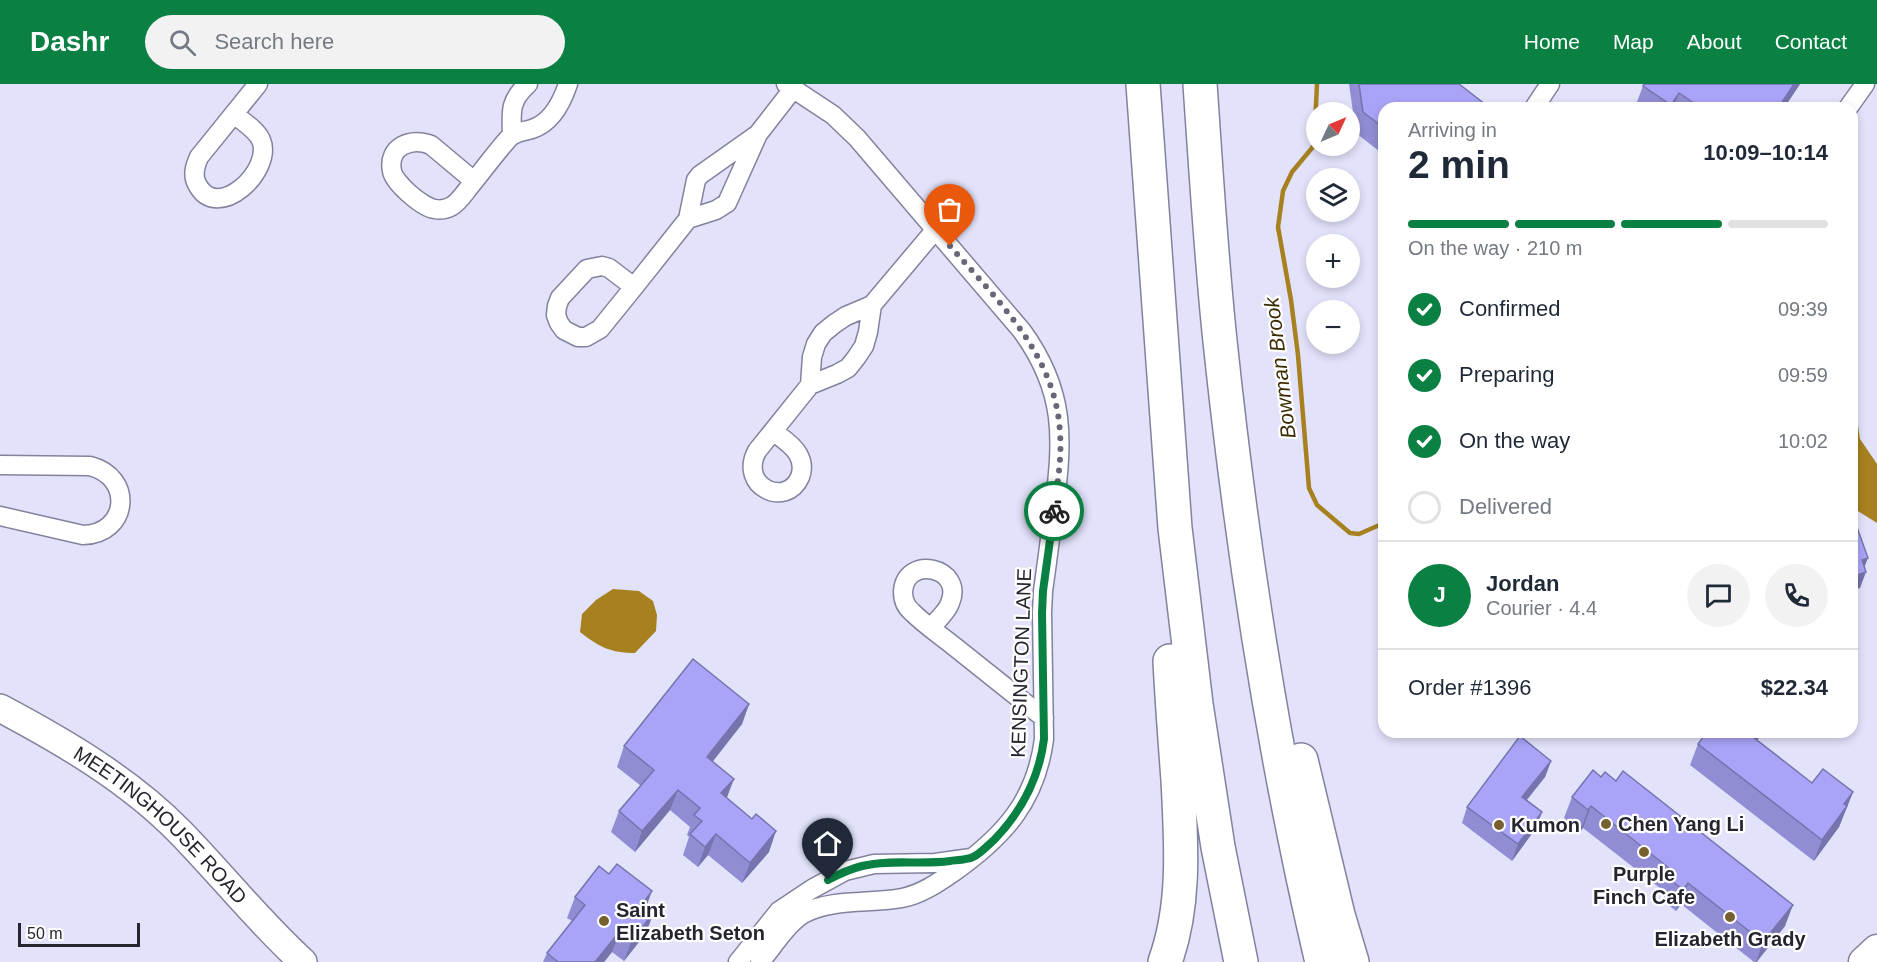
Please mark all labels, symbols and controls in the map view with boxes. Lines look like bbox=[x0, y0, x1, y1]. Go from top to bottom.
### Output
search box bbox=[145, 15, 565, 69]
text: Dashr bbox=[30, 26, 109, 57]
icon: search bbox=[166, 26, 199, 59]
text: Search here bbox=[214, 29, 334, 54]
text: Home bbox=[1524, 30, 1580, 53]
text: Map bbox=[1613, 30, 1654, 53]
text: About bbox=[1687, 30, 1742, 53]
text: Contact bbox=[1775, 30, 1847, 53]
north arrow bbox=[1306, 102, 1360, 156]
map controls bbox=[1306, 102, 1360, 354]
text: Arriving in bbox=[1408, 119, 1497, 141]
text: 10:09–10:14 bbox=[1703, 140, 1828, 165]
text: 2 min bbox=[1408, 143, 1510, 186]
button: layers bbox=[1306, 168, 1360, 222]
pin bbox=[924, 184, 975, 246]
icon: bag bbox=[933, 193, 966, 226]
button: + bbox=[1306, 234, 1360, 288]
text: On the way · 210 m bbox=[1408, 237, 1583, 259]
icon: check bbox=[1408, 293, 1441, 326]
water label: Bowman Brook bbox=[1259, 295, 1300, 440]
text: Confirmed bbox=[1459, 296, 1560, 321]
text: 09:39 bbox=[1778, 298, 1828, 320]
button: − bbox=[1306, 300, 1360, 354]
icon: check bbox=[1408, 359, 1441, 392]
text: Preparing bbox=[1459, 362, 1554, 387]
text: 09:59 bbox=[1778, 364, 1828, 386]
icon: check bbox=[1408, 425, 1441, 458]
text: On the way bbox=[1459, 428, 1570, 453]
text: 10:02 bbox=[1778, 430, 1828, 452]
courier bbox=[1024, 481, 1084, 541]
text: Delivered bbox=[1459, 494, 1552, 519]
icon: bike bbox=[1038, 495, 1071, 528]
button: chat bbox=[1687, 564, 1750, 627]
button: phone bbox=[1765, 564, 1828, 627]
street label: KENSINGTON LANE bbox=[1007, 568, 1035, 758]
text: Jordan bbox=[1486, 571, 1559, 596]
text: J bbox=[1433, 582, 1446, 607]
text: Courier · 4.4 bbox=[1486, 597, 1597, 619]
text: Order #1396 bbox=[1408, 675, 1532, 700]
text: $22.34 bbox=[1761, 675, 1828, 700]
street label: MEETINGHOUSE ROAD bbox=[70, 742, 251, 908]
place label: Chen Yang Li bbox=[1618, 813, 1744, 835]
place label: Kumon bbox=[1511, 814, 1580, 836]
marker: Chen Yang Li bbox=[1599, 817, 1613, 831]
pin bbox=[802, 818, 853, 880]
marker: Kumon bbox=[1492, 818, 1506, 832]
icon: home bbox=[811, 827, 844, 860]
marker: Purple Finch Cafe bbox=[1637, 845, 1651, 859]
place label: Purple Finch Cafe bbox=[1593, 863, 1695, 908]
place label: Saint Elizabeth Seton bbox=[616, 899, 765, 944]
marker: Elizabeth Grady bbox=[1723, 910, 1737, 924]
marker: Saint Elizabeth Seton bbox=[597, 914, 611, 928]
scale bar bbox=[18, 920, 140, 948]
text: 50 m bbox=[27, 925, 63, 942]
place label: Elizabeth Grady bbox=[1654, 928, 1806, 950]

